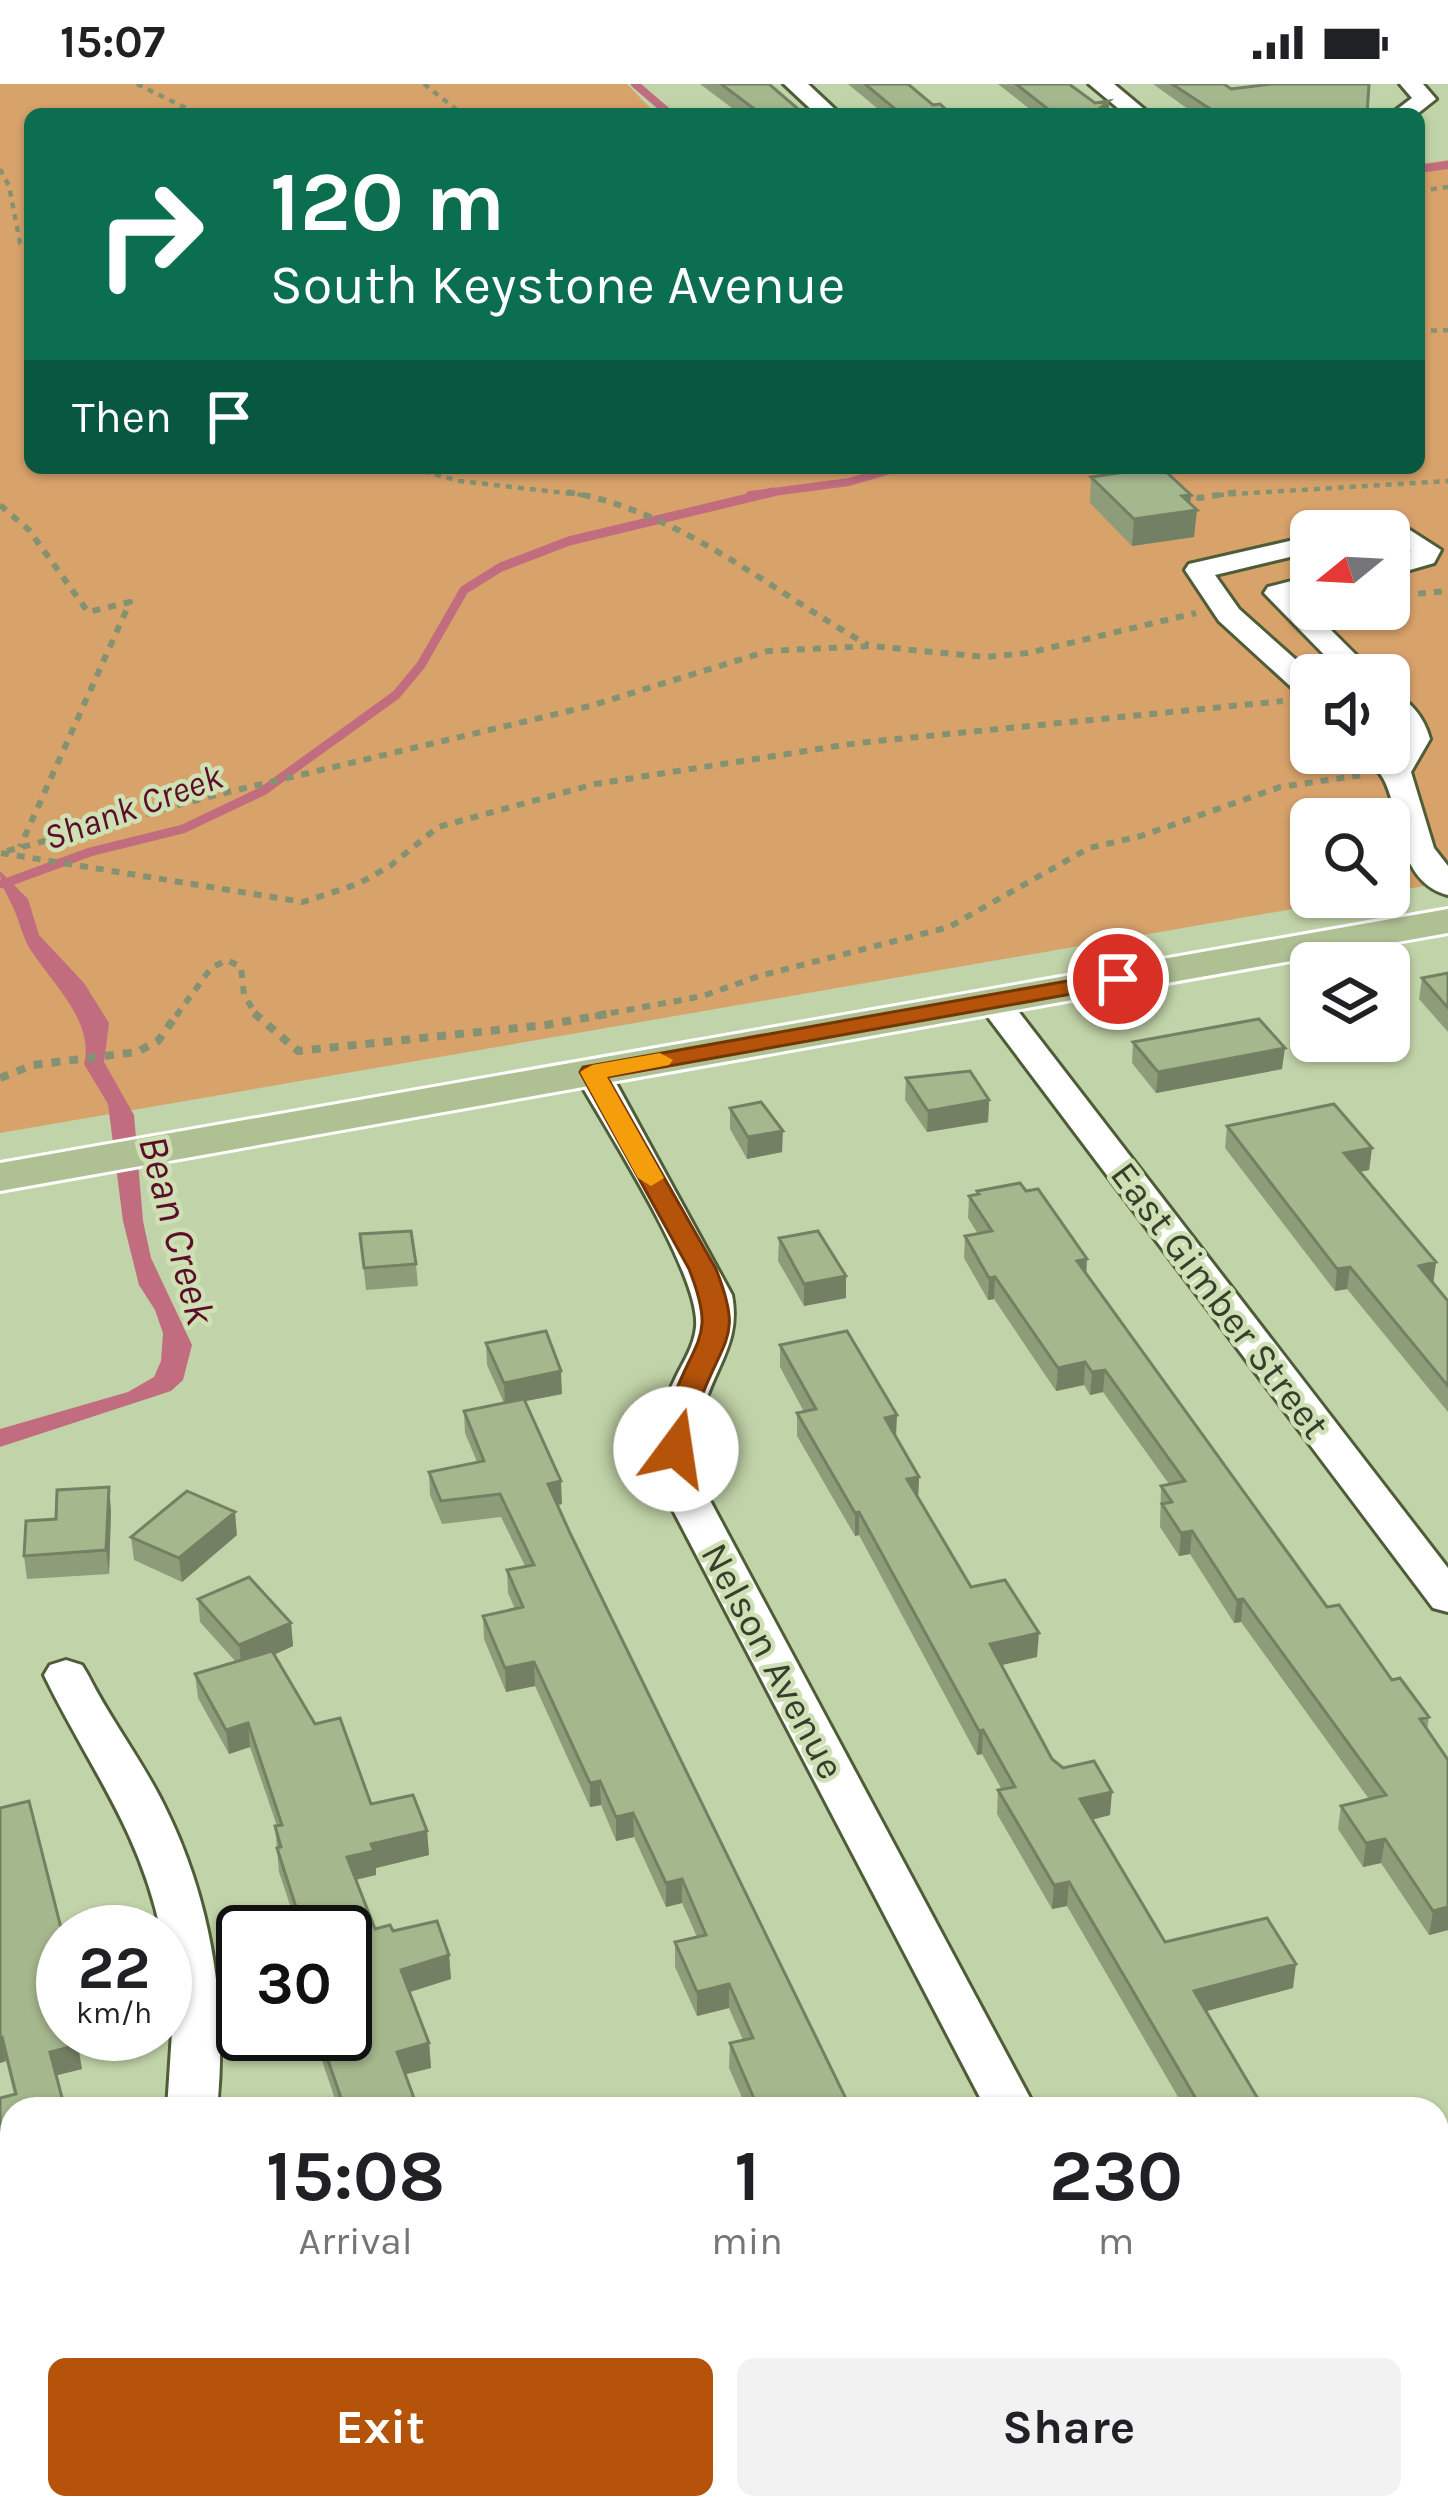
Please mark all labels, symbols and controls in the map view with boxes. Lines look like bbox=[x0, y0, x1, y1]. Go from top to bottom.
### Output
text: 15:07 bbox=[60, 16, 165, 68]
text: 120 m bbox=[270, 153, 505, 251]
icon: right bbox=[72, 156, 228, 312]
text: South Keystone Avenue bbox=[270, 253, 845, 317]
icon: arrive bbox=[196, 384, 262, 450]
text: Then bbox=[72, 391, 172, 443]
north arrow bbox=[1290, 510, 1410, 630]
map controls bbox=[1290, 510, 1410, 1062]
button: sound bbox=[1290, 654, 1410, 774]
water label: Shank Creek bbox=[38, 755, 229, 859]
button: search bbox=[1290, 798, 1410, 918]
pin bbox=[1067, 928, 1169, 1030]
button: layers bbox=[1290, 942, 1410, 1062]
icon: arrive bbox=[1085, 946, 1151, 1012]
water label: Bean Creek bbox=[128, 1130, 226, 1331]
street label: East Gimber Street bbox=[1101, 1153, 1339, 1447]
position arrow bbox=[613, 1386, 739, 1512]
street label: Nelson Avenue bbox=[692, 1535, 854, 1787]
speed limit sign: 30 bbox=[216, 1905, 372, 2061]
text: 22 bbox=[78, 1933, 150, 2003]
text: km/h bbox=[76, 1995, 152, 2031]
text: 15:08 bbox=[266, 2134, 445, 2218]
text: 1 bbox=[734, 2134, 760, 2218]
text: 230 bbox=[1049, 2134, 1183, 2218]
text: Arrival bbox=[299, 2218, 413, 2264]
text: min bbox=[711, 2218, 783, 2264]
text: m bbox=[1098, 2218, 1134, 2264]
button: Exit bbox=[48, 2358, 713, 2496]
button: Share bbox=[737, 2358, 1401, 2496]

